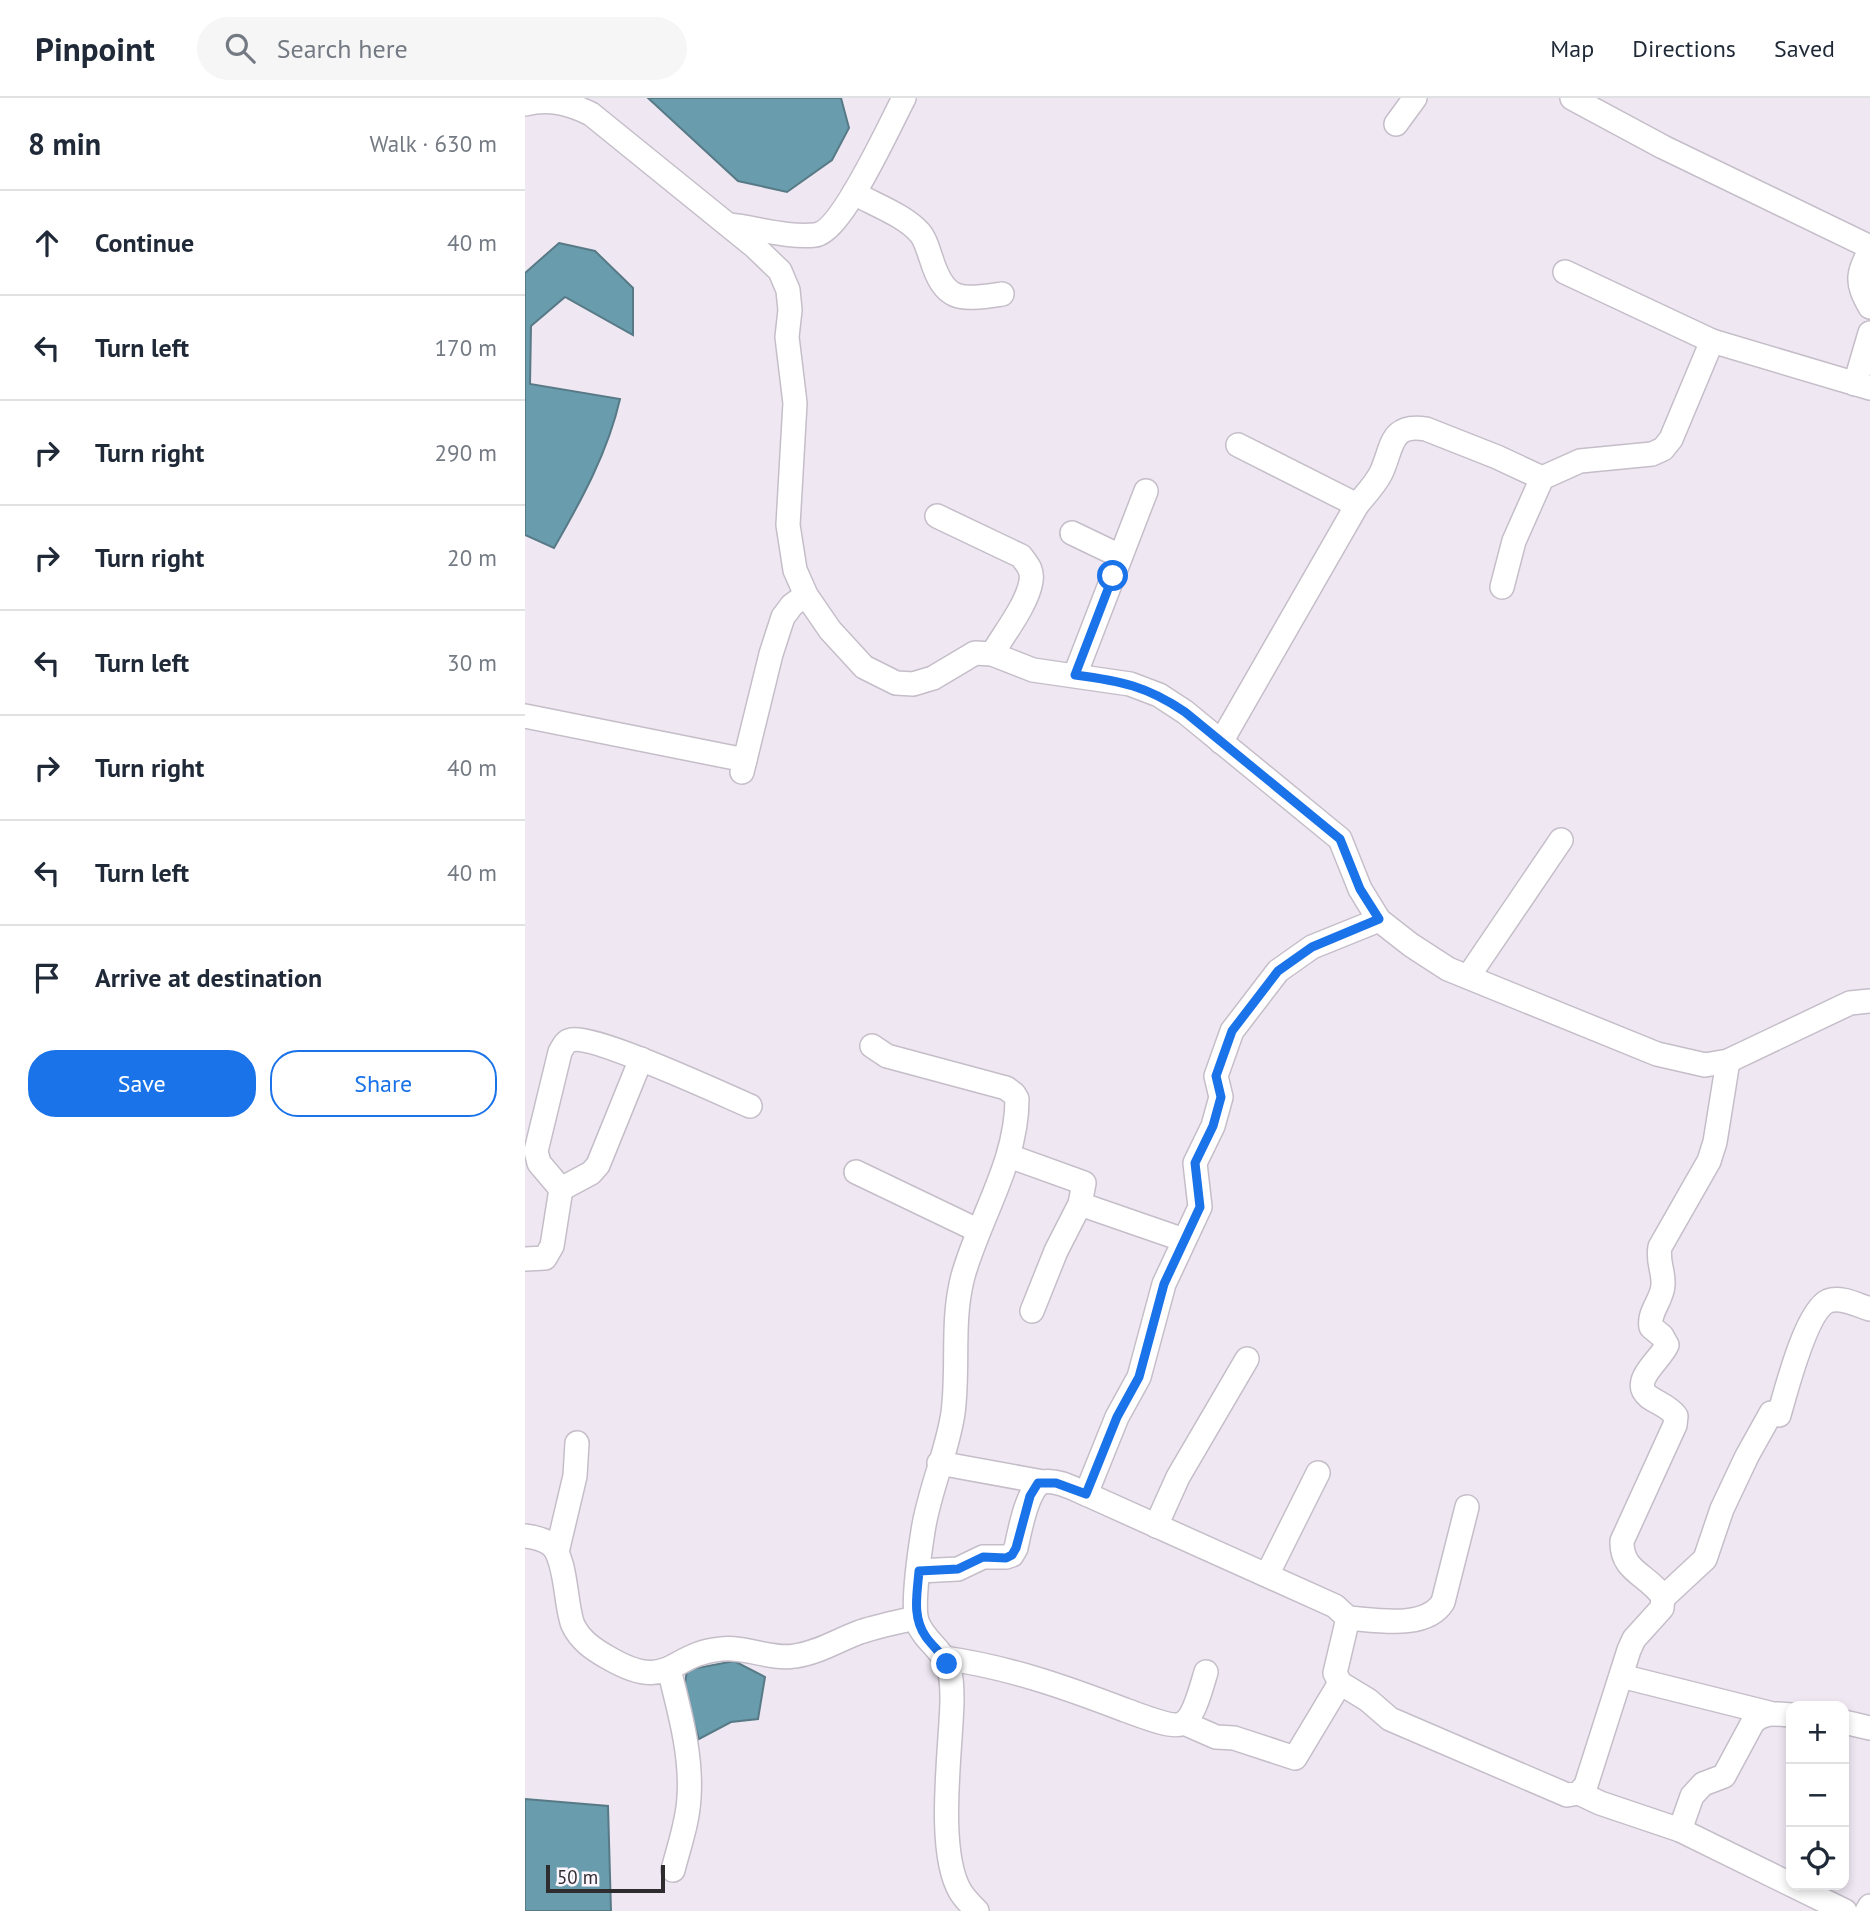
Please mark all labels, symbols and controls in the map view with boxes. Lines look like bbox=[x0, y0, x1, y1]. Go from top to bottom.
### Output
search box bbox=[197, 17, 687, 80]
text: Pinpoint bbox=[35, 27, 155, 70]
icon: search bbox=[221, 29, 259, 67]
text: Search here bbox=[277, 32, 408, 65]
text: Map bbox=[1550, 33, 1594, 64]
text: Directions bbox=[1632, 33, 1736, 64]
text: Saved bbox=[1774, 33, 1835, 64]
text: 8 min bbox=[28, 124, 101, 163]
text: Walk · 630 m bbox=[370, 129, 497, 158]
icon: ahead bbox=[28, 224, 66, 262]
text: Continue bbox=[95, 226, 194, 259]
text: 40 m bbox=[447, 228, 497, 257]
icon: left bbox=[28, 329, 66, 367]
text: Turn left bbox=[95, 331, 189, 364]
text: 170 m bbox=[435, 333, 497, 362]
icon: right bbox=[28, 434, 66, 472]
text: Turn right bbox=[95, 436, 204, 469]
text: 290 m bbox=[435, 438, 497, 467]
icon: right bbox=[28, 539, 66, 577]
text: Turn right bbox=[95, 541, 204, 574]
text: 20 m bbox=[447, 543, 497, 572]
route start bbox=[1097, 560, 1128, 591]
icon: left bbox=[28, 644, 66, 682]
text: Turn left bbox=[95, 646, 189, 679]
text: 30 m bbox=[447, 648, 497, 677]
icon: right bbox=[28, 749, 66, 787]
text: Turn right bbox=[95, 751, 204, 784]
text: 40 m bbox=[447, 753, 497, 782]
icon: left bbox=[28, 854, 66, 892]
text: Turn left bbox=[95, 856, 189, 889]
text: 40 m bbox=[447, 858, 497, 887]
icon: arrive bbox=[28, 959, 66, 997]
text: Arrive at destination bbox=[95, 961, 322, 994]
button: Save bbox=[28, 1050, 256, 1117]
button: Share bbox=[270, 1050, 497, 1117]
route end bbox=[931, 1648, 962, 1679]
map controls bbox=[1786, 1701, 1849, 1890]
button: + bbox=[1786, 1701, 1849, 1764]
button: − bbox=[1786, 1764, 1849, 1827]
button: locate bbox=[1786, 1827, 1849, 1890]
scale bar bbox=[546, 1862, 665, 1894]
text: 50 m bbox=[557, 1865, 598, 1889]

